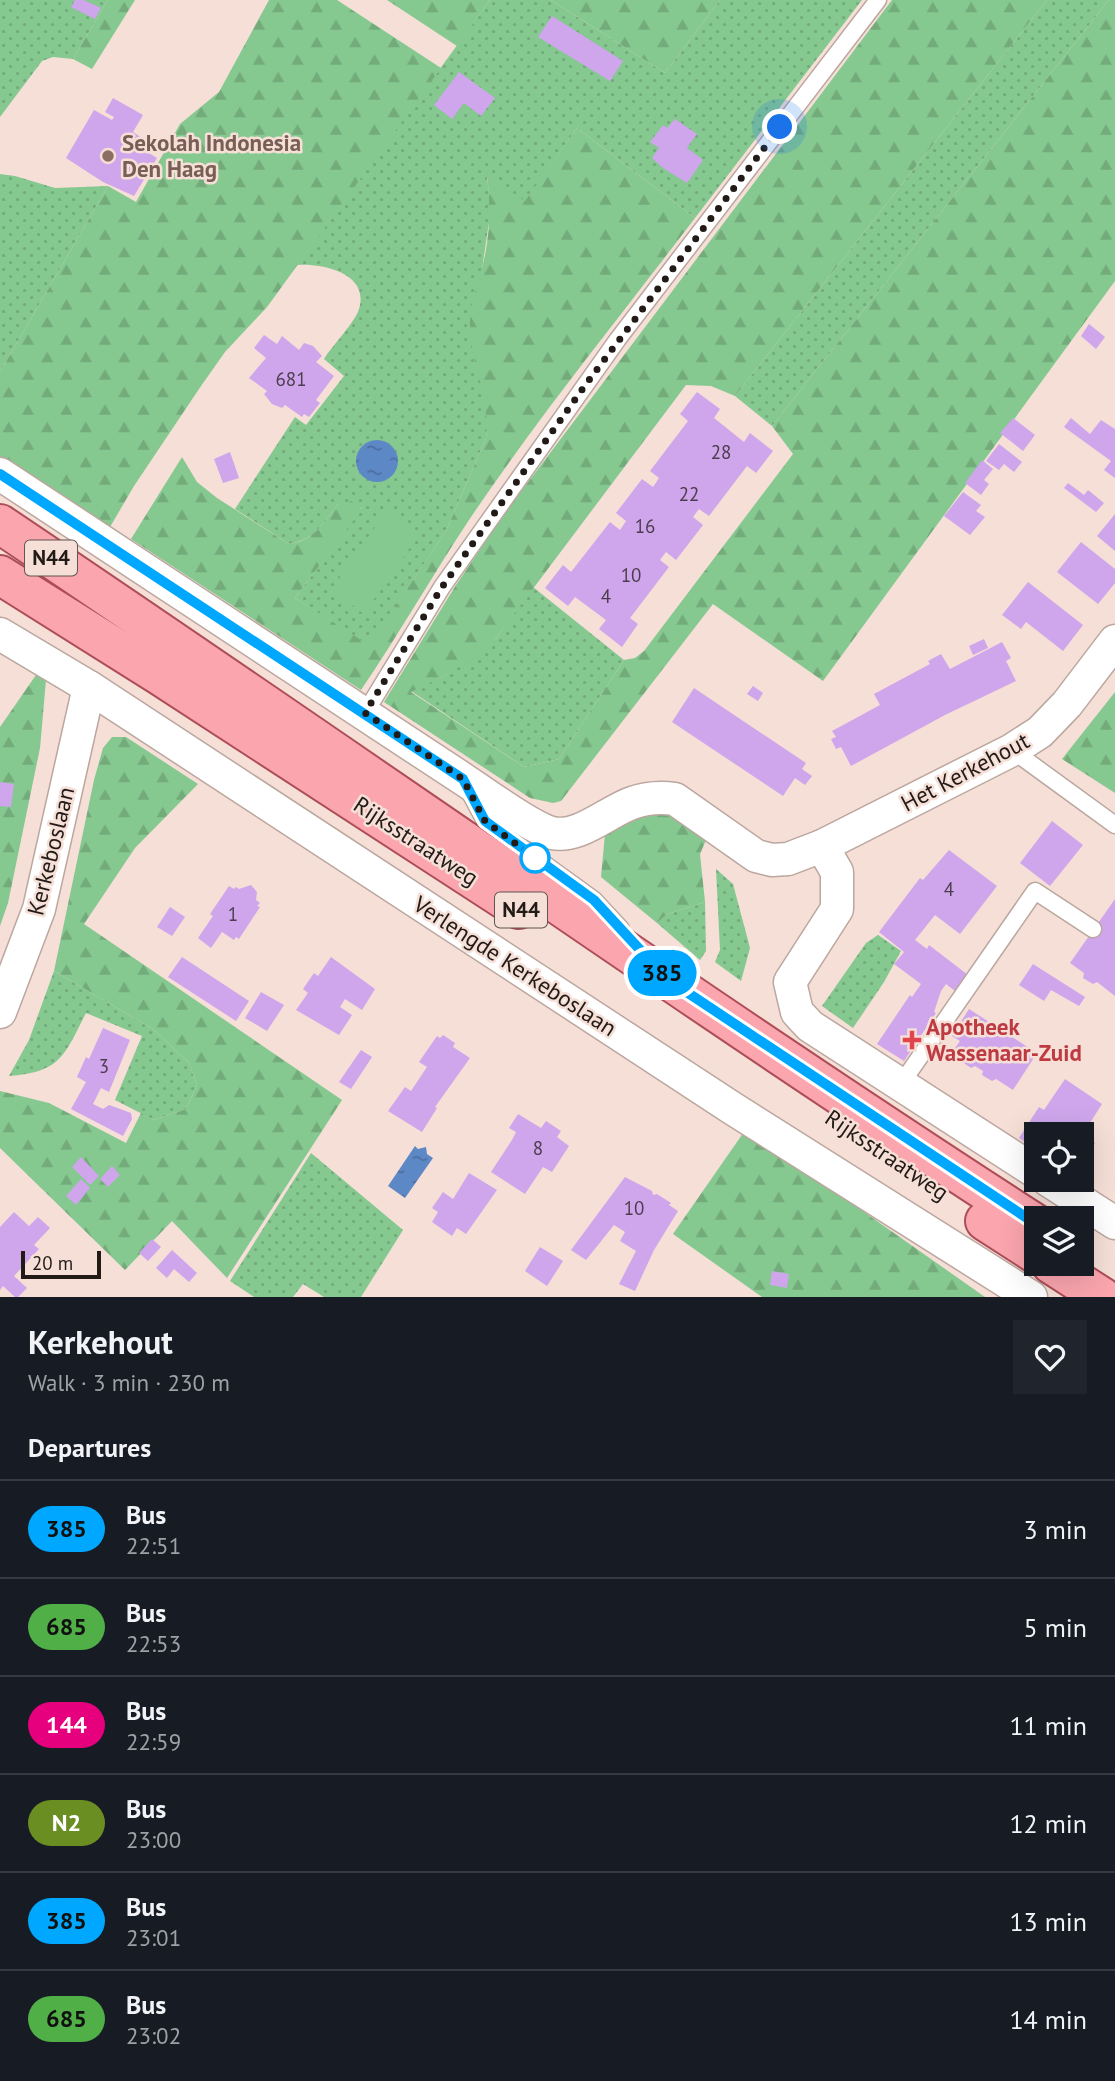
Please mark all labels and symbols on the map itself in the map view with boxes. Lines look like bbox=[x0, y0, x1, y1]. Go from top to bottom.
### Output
your location bbox=[762, 109, 797, 144]
place label: Sekolah Indonesia Den Haag bbox=[122, 128, 301, 183]
marker: Sekolah Indonesia Den Haag bbox=[100, 148, 116, 164]
house number: 681 bbox=[275, 367, 307, 391]
house number: 28 bbox=[711, 440, 731, 464]
house number: 22 bbox=[679, 482, 699, 506]
house number: 16 bbox=[635, 514, 655, 538]
road number: N44 bbox=[25, 540, 77, 576]
house number: 10 bbox=[621, 563, 641, 587]
house number: 4 bbox=[601, 584, 611, 608]
street label: Het Kerkehout bbox=[896, 726, 1034, 817]
street label: Kerkeboslaan bbox=[21, 784, 80, 918]
street label: Rijksstraatweg bbox=[348, 789, 484, 892]
unlabelled marker bbox=[520, 843, 550, 873]
house number: 4 bbox=[944, 877, 954, 901]
street label: Verlengde Kerkeboslaan bbox=[408, 889, 622, 1042]
road number: N44 bbox=[495, 892, 547, 928]
house number: 1 bbox=[228, 902, 238, 926]
line badge: 385 bbox=[622, 950, 702, 996]
place label: Apotheek Wassenaar-Zuid bbox=[926, 1012, 1082, 1067]
marker: Apotheek Wassenaar-Zuid bbox=[904, 1032, 920, 1048]
house number: 3 bbox=[99, 1054, 109, 1078]
street label: Rijksstraatweg bbox=[820, 1103, 955, 1207]
house number: 8 bbox=[533, 1136, 543, 1160]
house number: 10 bbox=[624, 1196, 644, 1220]
scale bar bbox=[21, 1248, 102, 1280]

